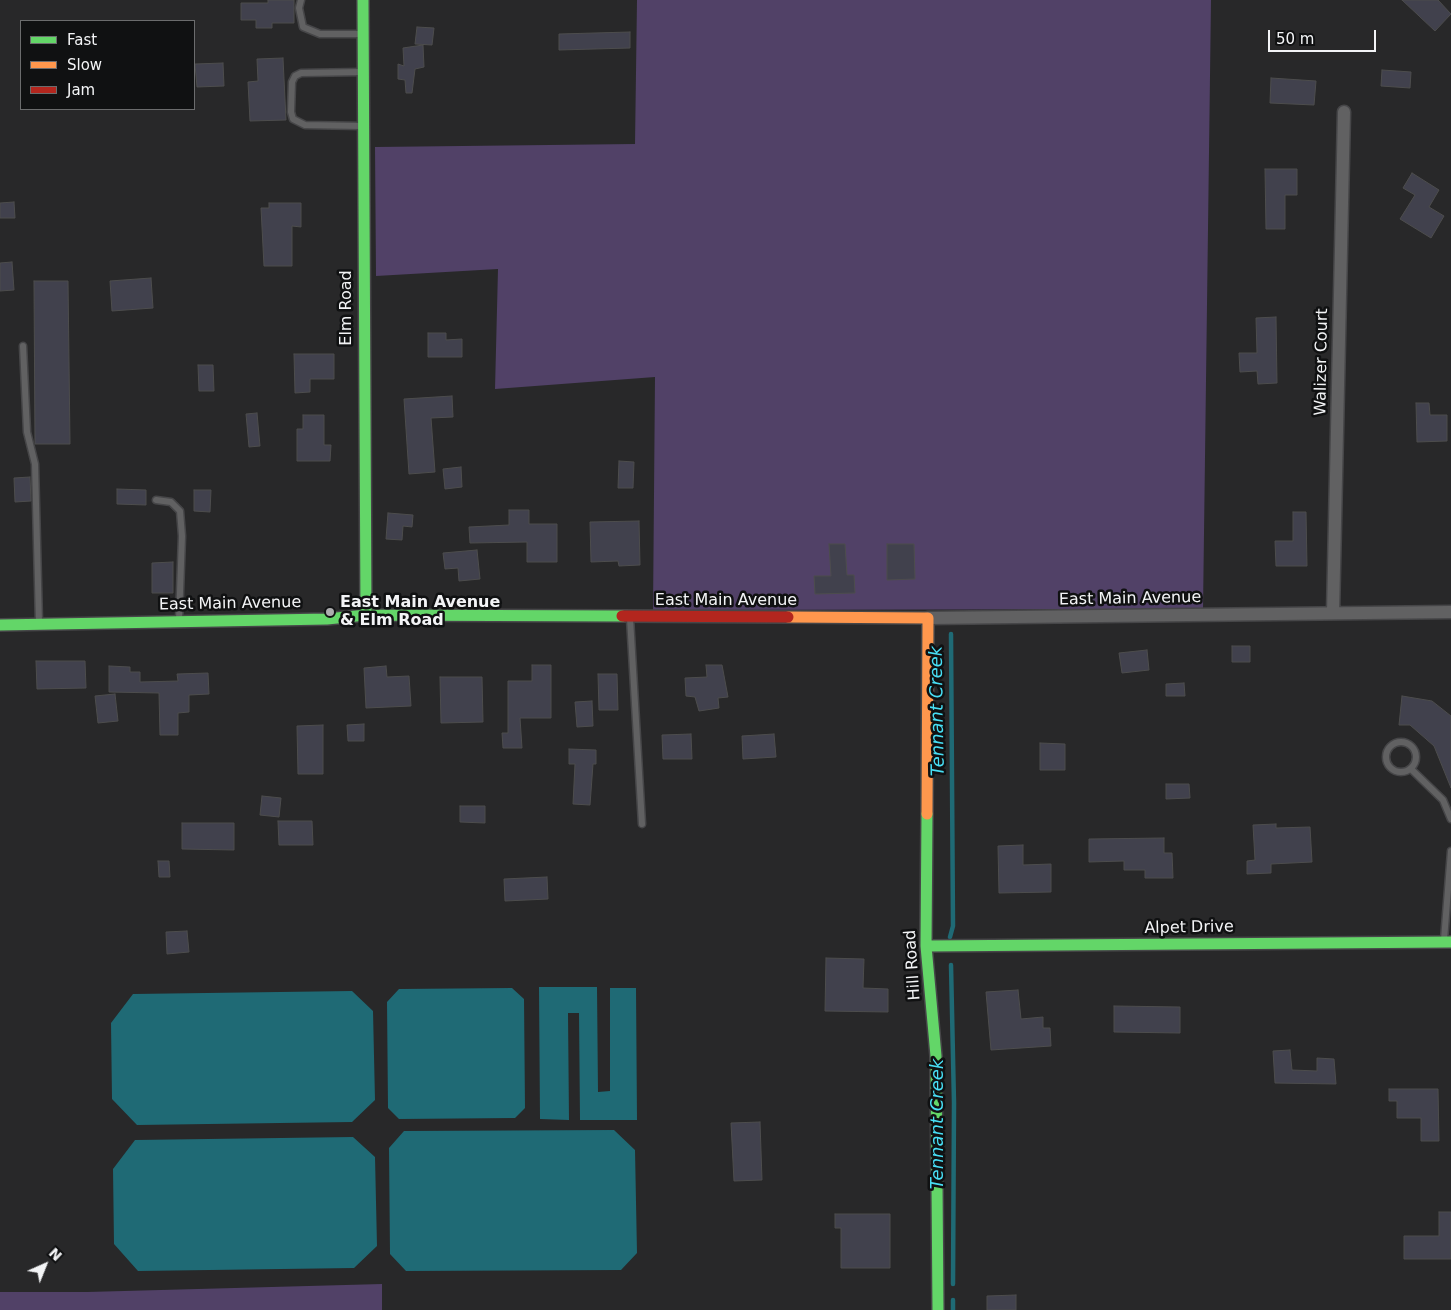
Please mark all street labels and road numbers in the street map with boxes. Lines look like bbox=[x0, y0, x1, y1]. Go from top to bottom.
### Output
street label: Elm Road bbox=[337, 270, 357, 346]
street label: Walizer Court bbox=[1311, 308, 1333, 416]
street label: East Main Avenue bbox=[1059, 588, 1201, 610]
street label: East Main Avenue bbox=[655, 591, 797, 611]
street label: East Main Avenue bbox=[159, 593, 301, 615]
street label: Alpet Drive bbox=[1144, 918, 1234, 938]
street label: Hill Road bbox=[901, 929, 925, 1001]

